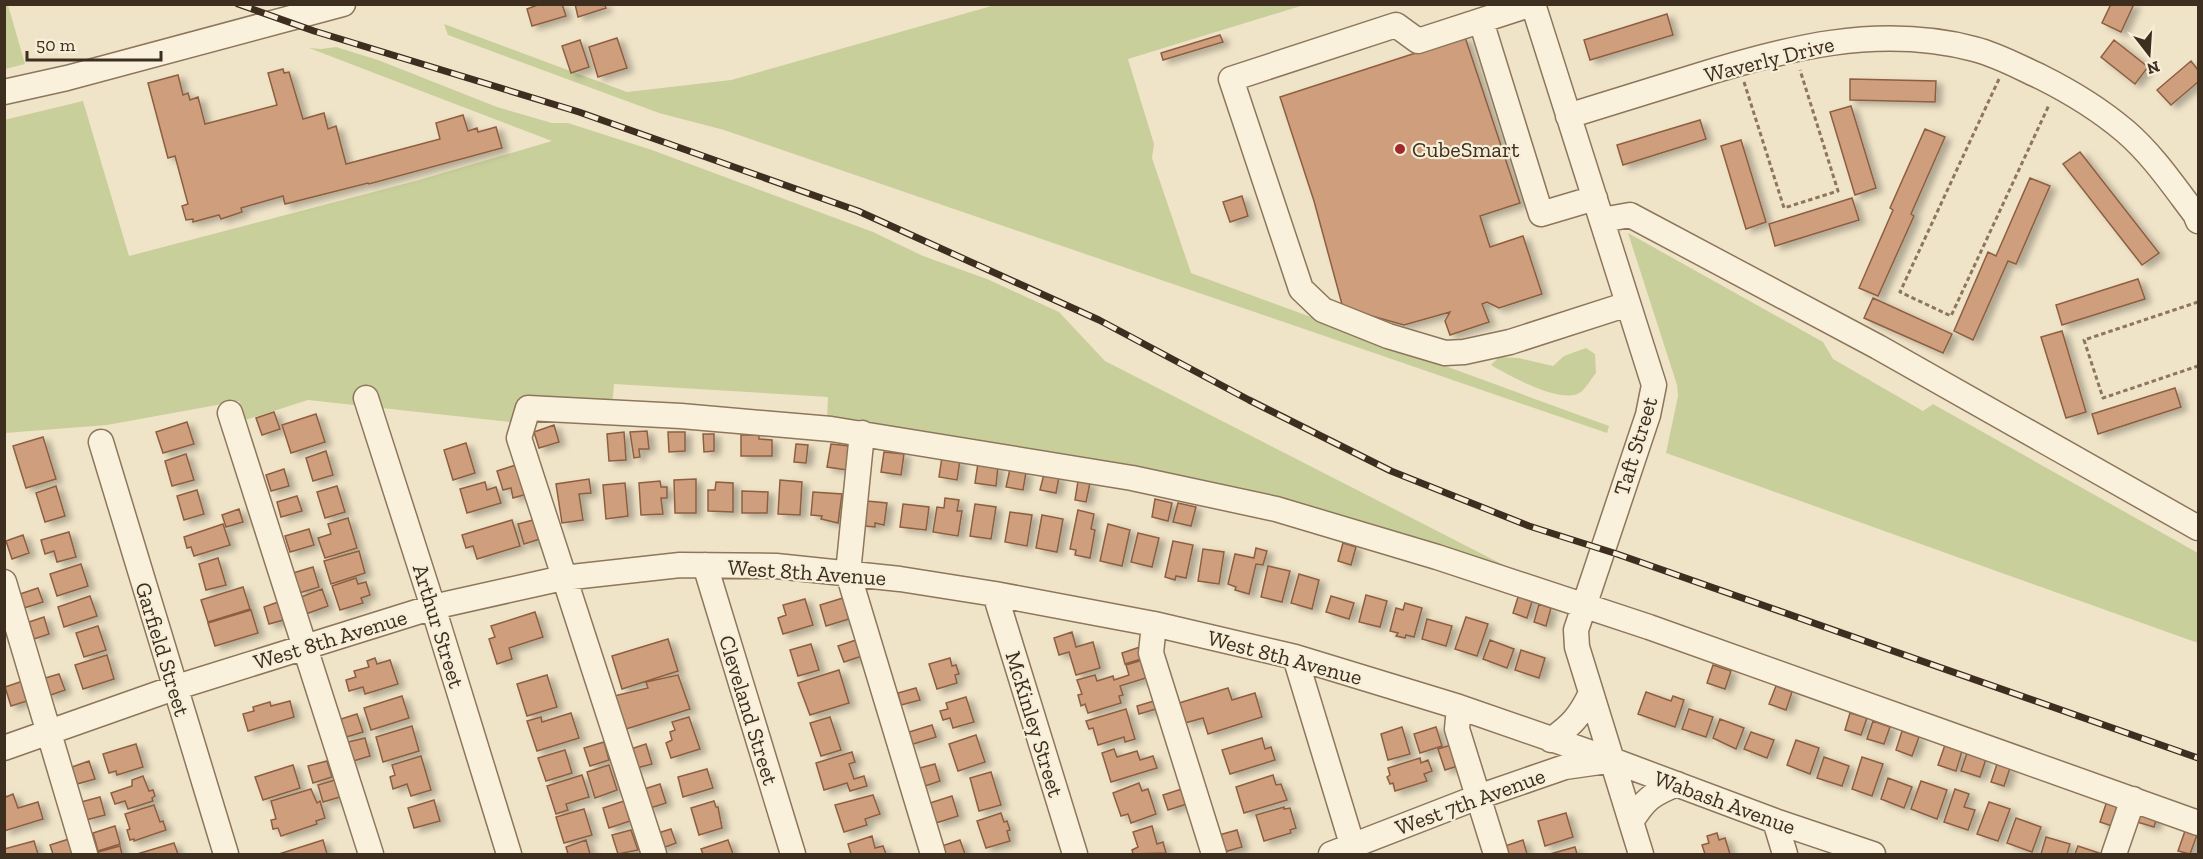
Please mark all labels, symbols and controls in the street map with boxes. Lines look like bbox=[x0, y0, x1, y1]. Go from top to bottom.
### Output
scale bar bbox=[27, 24, 160, 62]
north arrow bbox=[2119, 24, 2179, 84]
street label: Waverly Drive bbox=[1701, 30, 1837, 89]
text: 50 m bbox=[36, 34, 76, 56]
text: N bbox=[2145, 57, 2162, 79]
place label: CubeSmart bbox=[1412, 136, 1520, 163]
marker: CubeSmart bbox=[1393, 142, 1407, 156]
street label: Taft Street bbox=[1608, 393, 1664, 499]
street label: West 8th Avenue bbox=[727, 553, 887, 592]
street label: Arthur Street bbox=[407, 561, 470, 692]
street label: Garfield Street bbox=[129, 579, 196, 720]
street label: West 8th Avenue bbox=[250, 603, 410, 676]
street label: West 8th Avenue bbox=[1205, 624, 1365, 691]
street label: Cleveland Street bbox=[713, 632, 784, 789]
street label: McKinley Street bbox=[1000, 648, 1070, 801]
street label: West 7th Avenue bbox=[1392, 762, 1549, 841]
street label: Wabash Avenue bbox=[1651, 764, 1799, 841]

